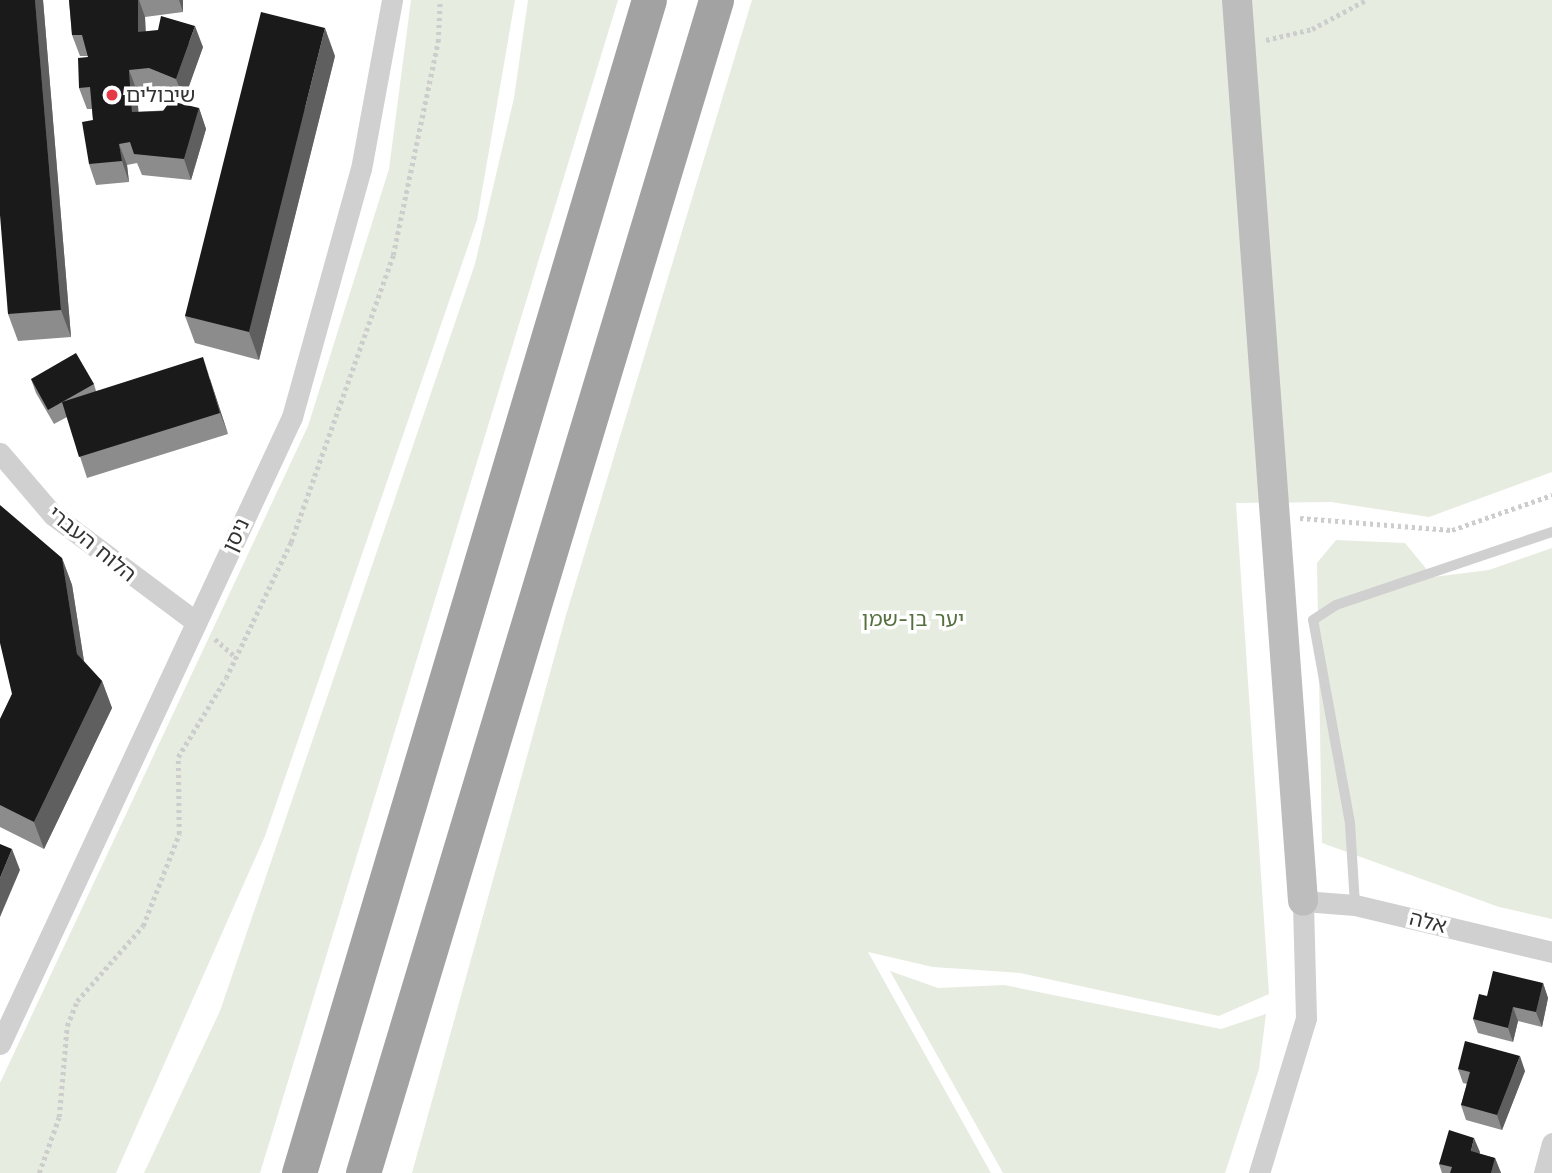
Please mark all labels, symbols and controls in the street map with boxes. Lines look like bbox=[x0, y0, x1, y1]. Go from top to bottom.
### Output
place label: שיבולים bbox=[126, 82, 195, 108]
marker: שיבולים bbox=[104, 87, 120, 103]
street label: הלוח העברי bbox=[43, 501, 141, 587]
street label: ניסן bbox=[217, 514, 255, 556]
park label: יער בן-שמן bbox=[862, 606, 964, 632]
street label: אלה bbox=[1407, 905, 1449, 939]

